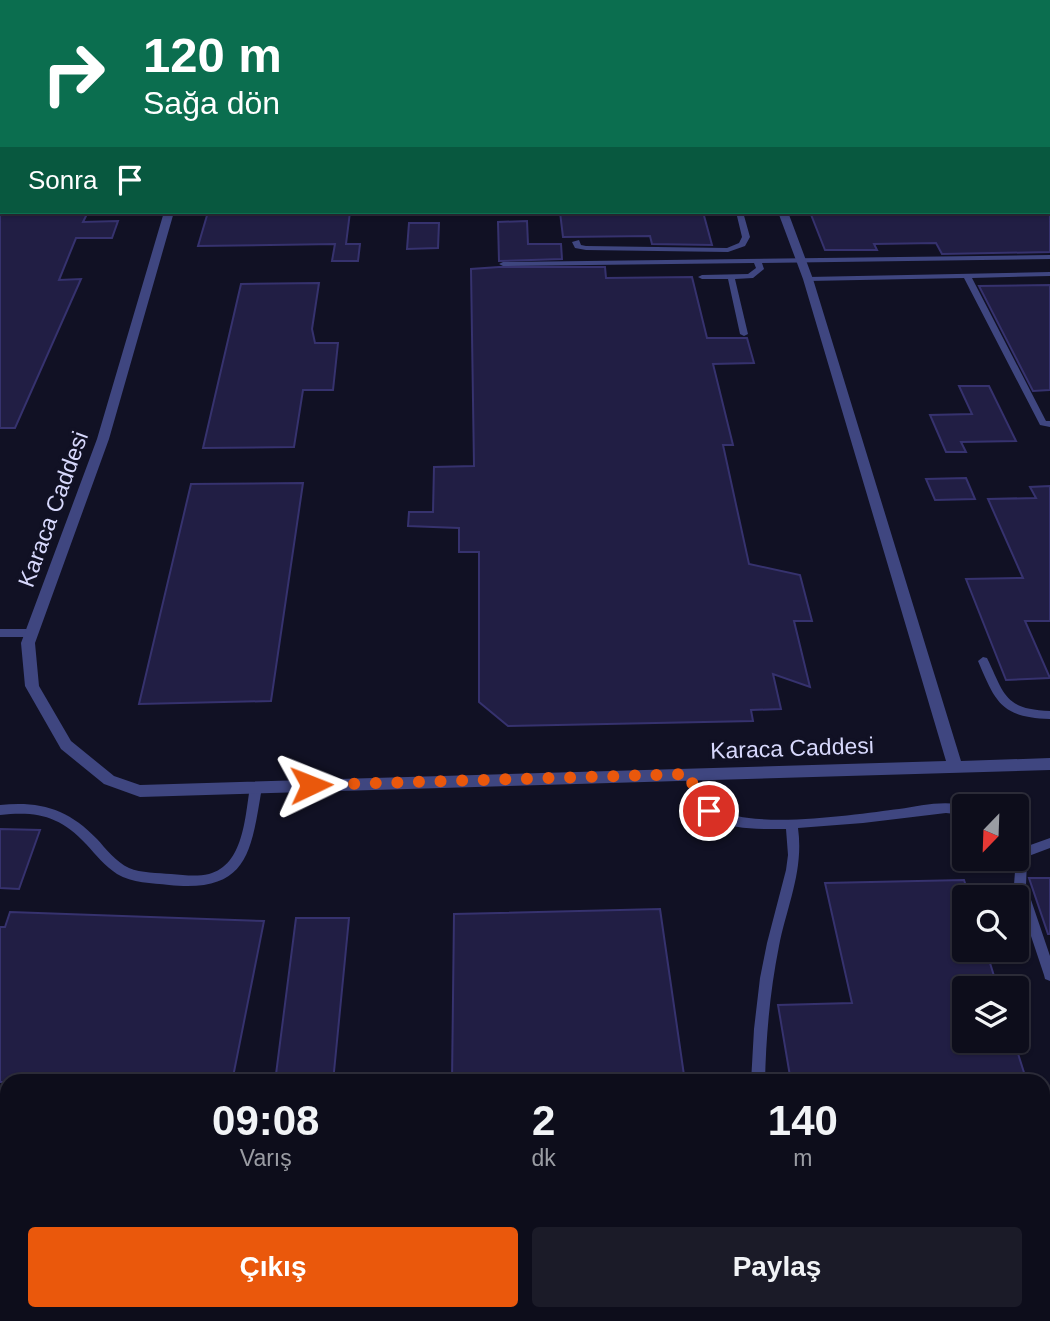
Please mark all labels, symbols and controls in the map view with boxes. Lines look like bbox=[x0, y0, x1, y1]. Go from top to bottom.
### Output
icon: right bbox=[28, 28, 119, 119]
text: 120 m bbox=[143, 28, 282, 82]
text: Sağa dön bbox=[143, 85, 280, 121]
icon: arrive bbox=[111, 161, 149, 199]
text: Sonra bbox=[28, 165, 97, 195]
street label: Karaca Caddesi bbox=[13, 428, 93, 590]
street label: Karaca Caddesi bbox=[710, 732, 874, 764]
position arrow bbox=[274, 748, 348, 822]
pin bbox=[679, 781, 739, 841]
icon: arrive bbox=[690, 792, 728, 830]
north arrow bbox=[952, 794, 1029, 872]
map controls bbox=[952, 794, 1029, 1053]
button: search bbox=[952, 885, 1029, 962]
button: layers bbox=[952, 976, 1029, 1053]
text: 09:08 bbox=[212, 1097, 319, 1144]
text: 2 bbox=[532, 1097, 555, 1144]
text: 140 bbox=[768, 1097, 838, 1144]
text: Varış bbox=[240, 1145, 292, 1171]
text: dk bbox=[532, 1145, 556, 1171]
text: m bbox=[793, 1145, 812, 1171]
button: Çıkış bbox=[28, 1227, 518, 1307]
button: Paylaş bbox=[532, 1227, 1022, 1307]

